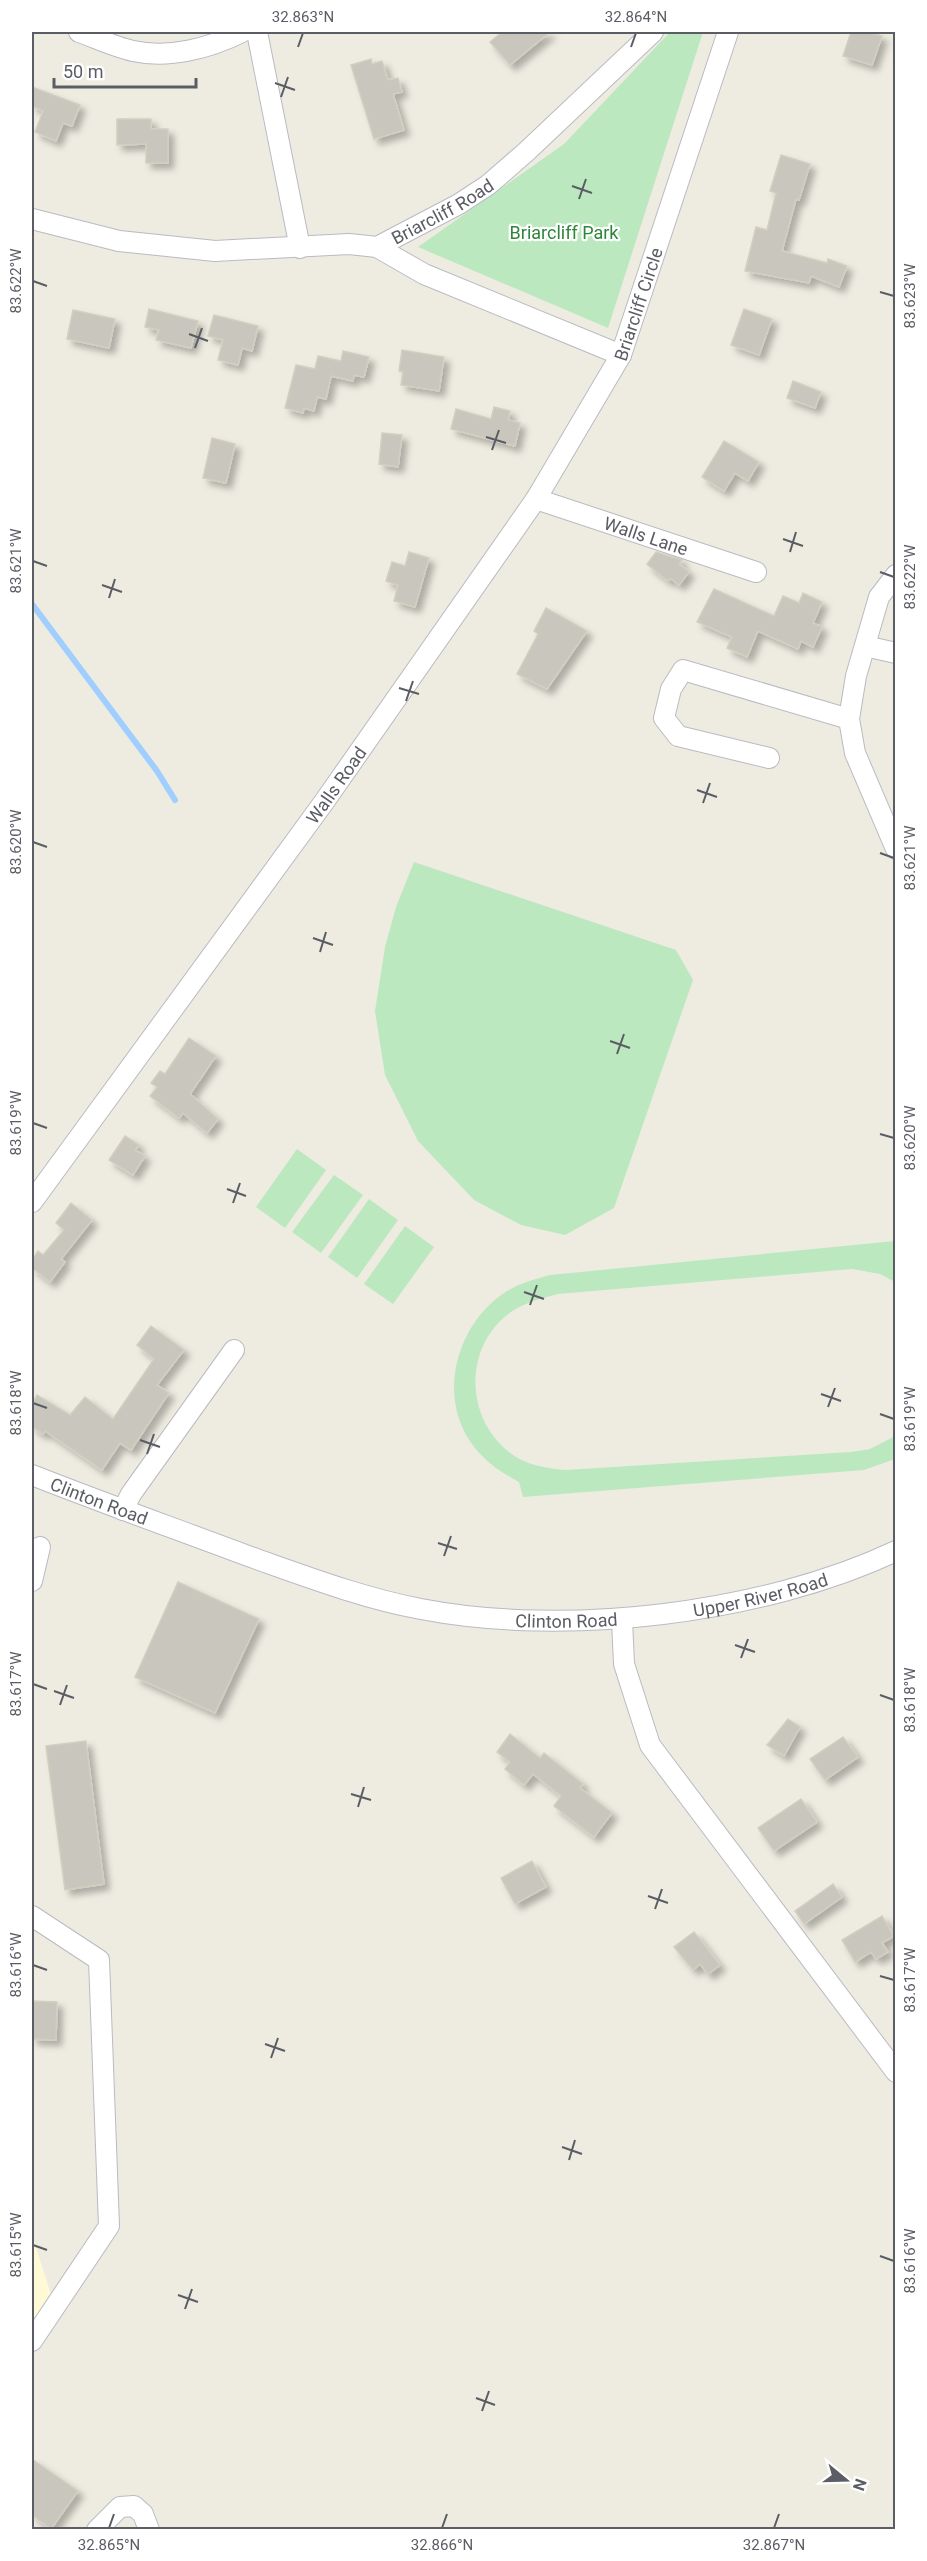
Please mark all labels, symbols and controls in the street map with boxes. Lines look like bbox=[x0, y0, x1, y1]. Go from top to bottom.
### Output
text: 32.863°N bbox=[272, 8, 334, 26]
text: 32.864°N bbox=[605, 8, 667, 26]
scale bar bbox=[54, 51, 196, 89]
text: 50 m bbox=[63, 61, 103, 82]
street label: Briarcliff Road bbox=[388, 174, 497, 248]
park label: Briarcliff Park bbox=[510, 222, 619, 243]
street label: Briarcliff Circle bbox=[609, 245, 666, 363]
text: 83.622°W bbox=[7, 248, 25, 314]
text: 83.623°W bbox=[901, 263, 919, 329]
street label: Walls Lane bbox=[601, 512, 691, 559]
text: 83.621°W bbox=[7, 528, 25, 594]
text: 83.622°W bbox=[901, 544, 919, 610]
street label: Walls Road bbox=[301, 742, 370, 828]
text: 83.620°W bbox=[7, 809, 25, 875]
text: 83.621°W bbox=[901, 825, 919, 891]
text: 83.619°W bbox=[7, 1090, 25, 1156]
text: 83.620°W bbox=[901, 1105, 919, 1171]
text: 83.618°W bbox=[7, 1370, 25, 1436]
text: 83.619°W bbox=[901, 1386, 919, 1452]
street label: Clinton Road bbox=[48, 1473, 151, 1528]
street label: Upper River Road bbox=[691, 1568, 830, 1620]
street label: Clinton Road bbox=[515, 1608, 618, 1631]
text: 83.617°W bbox=[7, 1651, 25, 1717]
text: 83.618°W bbox=[901, 1667, 919, 1733]
text: 83.616°W bbox=[7, 1932, 25, 1998]
text: 83.617°W bbox=[901, 1947, 919, 2013]
text: 83.615°W bbox=[7, 2212, 25, 2278]
text: 83.616°W bbox=[901, 2228, 919, 2294]
north arrow bbox=[816, 2450, 876, 2510]
text: N bbox=[849, 2476, 871, 2493]
text: 32.865°N bbox=[78, 2536, 140, 2554]
text: 32.866°N bbox=[411, 2536, 473, 2554]
text: 32.867°N bbox=[743, 2536, 805, 2554]

